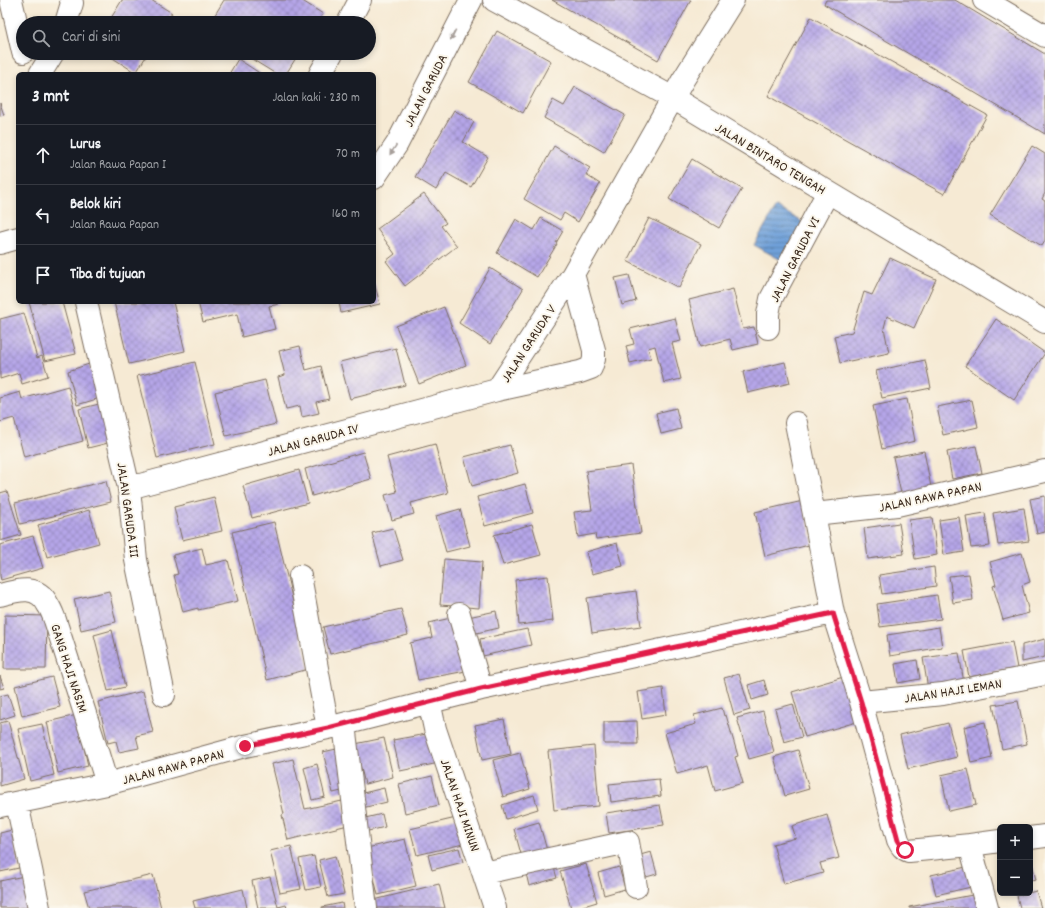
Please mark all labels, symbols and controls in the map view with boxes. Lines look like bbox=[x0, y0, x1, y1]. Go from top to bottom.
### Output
search box bbox=[16, 16, 376, 60]
icon: search bbox=[30, 27, 52, 49]
text: Cari di sini bbox=[62, 27, 120, 49]
one-way arrow bbox=[450, 29, 456, 40]
street label: JALAN GARUDA bbox=[400, 51, 454, 131]
text: 3 mnt bbox=[32, 86, 69, 110]
text: Jalan kaki · 230 m bbox=[272, 89, 360, 108]
street label: JALAN BINTARO TENGAH bbox=[711, 119, 829, 201]
text: Lurus bbox=[70, 134, 101, 156]
icon: ahead bbox=[32, 144, 54, 166]
text: 70 m bbox=[336, 145, 360, 164]
one-way arrow bbox=[389, 145, 397, 155]
text: Jalan Rawa Papan I bbox=[70, 156, 166, 175]
text: Belok kiri bbox=[70, 194, 121, 216]
icon: left bbox=[32, 204, 54, 226]
text: 160 m bbox=[332, 205, 360, 224]
street label: JALAN GARUDA VI bbox=[766, 213, 826, 306]
text: Jalan Rawa Papan bbox=[70, 216, 159, 235]
icon: arrive bbox=[32, 264, 54, 286]
text: Tiba di tujuan bbox=[70, 264, 145, 286]
street label: JALAN GARUDA V bbox=[497, 301, 563, 387]
street label: JALAN GARUDA IV bbox=[266, 419, 362, 463]
street label: JALAN GARUDA III bbox=[110, 462, 144, 560]
street label: JALAN RAWA PAPAN bbox=[877, 477, 984, 519]
street label: GANG HAJI NASIM bbox=[44, 621, 92, 716]
street label: JALAN HAJI LEMAN bbox=[903, 674, 1004, 710]
route end bbox=[236, 737, 254, 755]
street label: JALAN RAWA PAPAN bbox=[120, 745, 227, 791]
street label: JALAN HAJI MINUN bbox=[434, 757, 484, 855]
map controls bbox=[997, 824, 1033, 896]
button: + bbox=[997, 824, 1033, 860]
route start bbox=[896, 841, 914, 859]
button: − bbox=[997, 860, 1033, 896]

